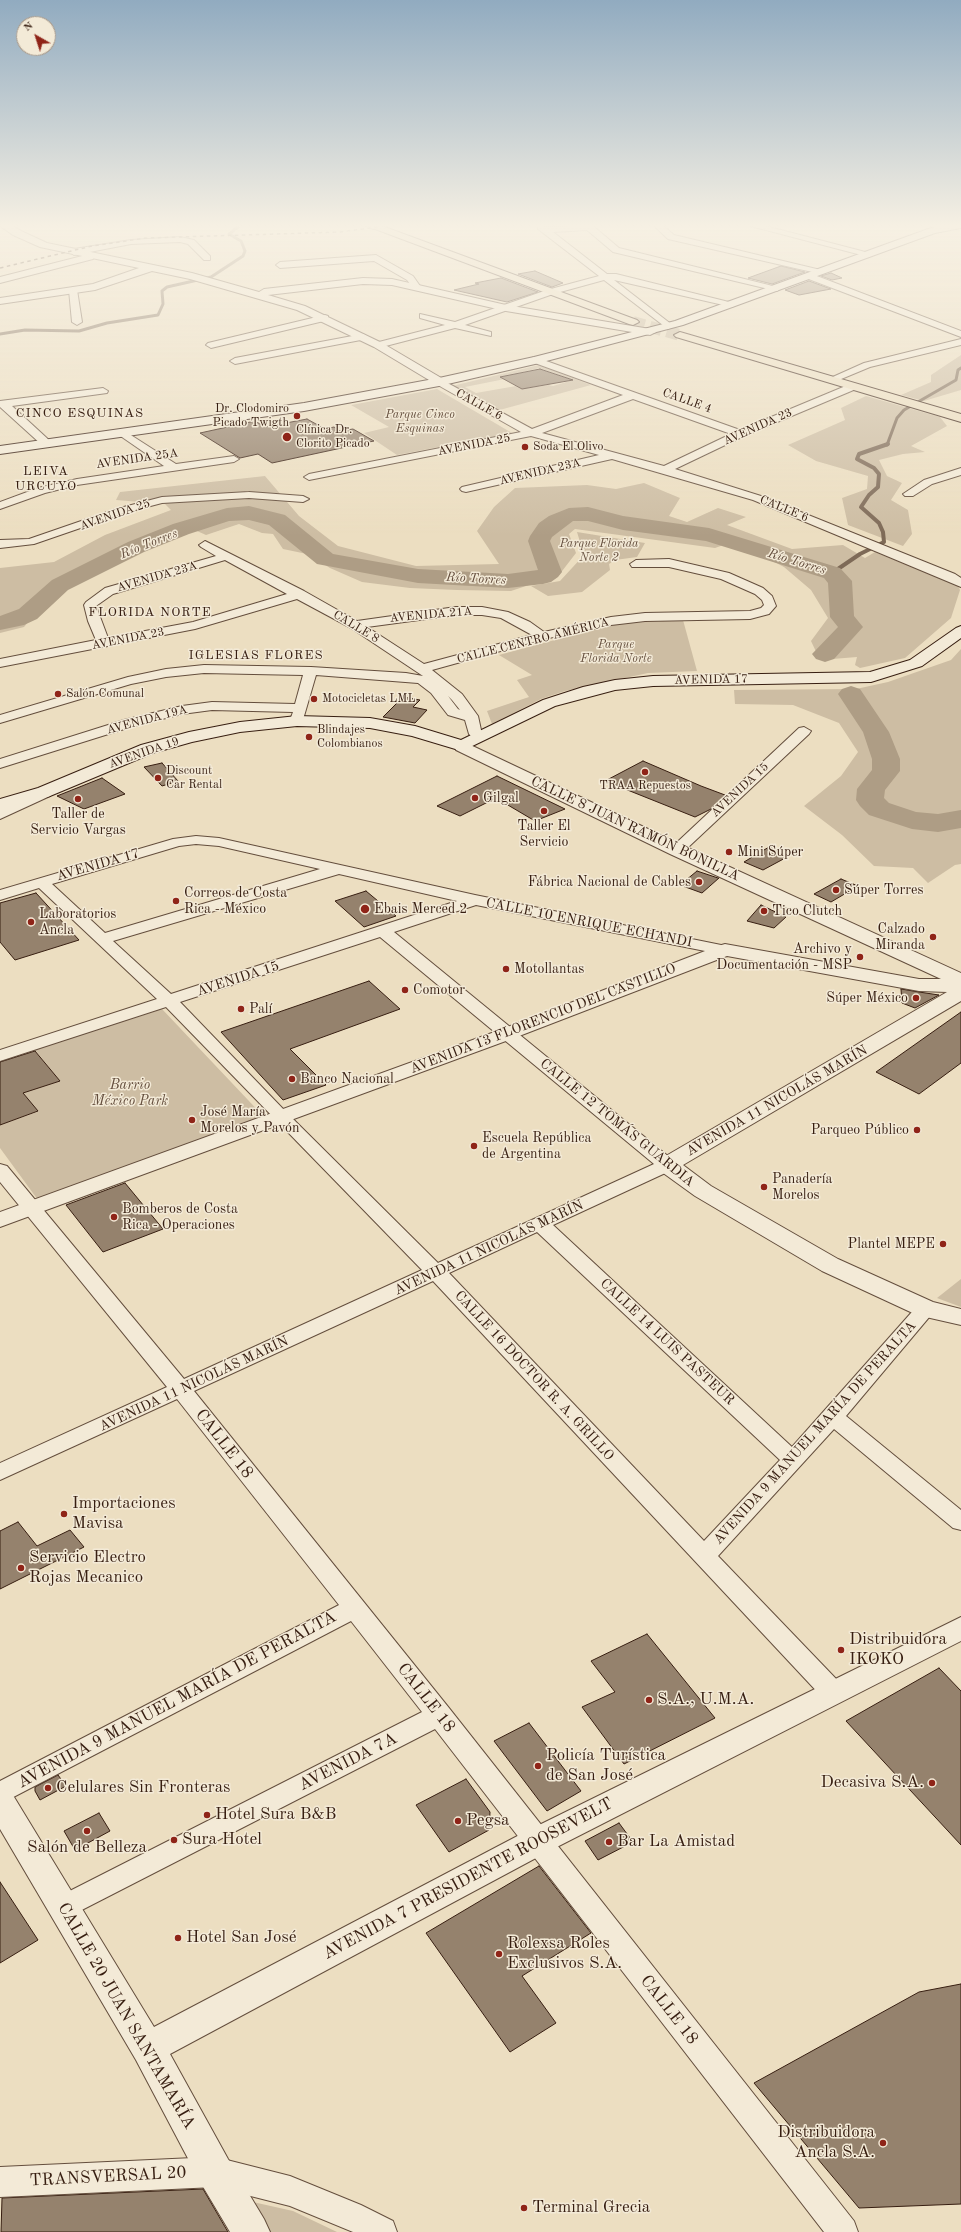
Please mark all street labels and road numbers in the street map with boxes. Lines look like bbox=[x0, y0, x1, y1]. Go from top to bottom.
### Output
street label: CALLE 4 bbox=[660, 385, 714, 417]
street label: CALLE 6 bbox=[453, 386, 505, 424]
street label: AVENIDA 23 bbox=[721, 405, 795, 449]
street label: AVENIDA 25 bbox=[436, 431, 512, 459]
street label: AVENIDA 25A bbox=[95, 446, 179, 472]
street label: AVENIDA 23A bbox=[498, 456, 582, 488]
street label: CALLE 6 bbox=[758, 493, 810, 525]
street label: AVENIDA 25 bbox=[78, 496, 152, 534]
street label: AVENIDA 23A bbox=[115, 559, 199, 595]
street label: AVENIDA 21A bbox=[389, 604, 473, 626]
street label: CALLE 8 bbox=[330, 608, 382, 646]
street label: CALLE CENTRO AMÉRICA bbox=[455, 615, 611, 667]
street label: AVENIDA 23 bbox=[90, 625, 166, 653]
street label: AVENIDA 17 bbox=[674, 672, 748, 688]
street label: AVENIDA 19A bbox=[105, 702, 189, 738]
street label: AVENIDA 19 bbox=[107, 734, 181, 772]
street label: AVENIDA 15 bbox=[708, 760, 772, 820]
street label: CALLE 8 JUAN RAMÓN BONILLA bbox=[528, 773, 742, 885]
street label: AVENIDA 17 bbox=[54, 845, 142, 885]
street label: CALLE 10 ENRIQUE ECHANDI bbox=[484, 895, 694, 951]
street label: AVENIDA 15 bbox=[194, 958, 282, 1000]
street label: AVENIDA 13 FLORENCIO DEL CASTILLO bbox=[408, 960, 678, 1078]
street label: AVENIDA 11 NICOLÁS MARÍN bbox=[683, 1042, 871, 1160]
street label: CALLE 12 TOMÁS GUARDIA bbox=[536, 1055, 698, 1191]
street label: AVENIDA 11 NICOLÁS MARÍN bbox=[392, 1197, 586, 1299]
street label: CALLE 14 LUIS PASTEUR bbox=[596, 1275, 738, 1409]
street label: CALLE 16 DOCTOR R. A. GRILLO bbox=[451, 1288, 617, 1464]
street label: AVENIDA 9 MANUEL MARÍA DE PERALTA bbox=[710, 1318, 920, 1548]
street label: AVENIDA 11 NICOLÁS MARÍN bbox=[97, 1333, 291, 1435]
street label: CALLE 18 bbox=[191, 1405, 257, 1483]
street label: AVENIDA 9 MANUEL MARÍA DE PERALTA bbox=[14, 1607, 340, 1793]
street label: CALLE 18 bbox=[393, 1659, 459, 1737]
street label: AVENIDA 7A bbox=[295, 1728, 401, 1796]
street label: AVENIDA 7 PRESIDENTE ROOSEVELT bbox=[320, 1794, 616, 1964]
street label: CALLE 20 JUAN SANTAMARÍA bbox=[53, 1899, 199, 2133]
street label: CALLE 18 bbox=[636, 1971, 702, 2049]
street label: TRANSVERSAL 20 bbox=[29, 2163, 187, 2191]

